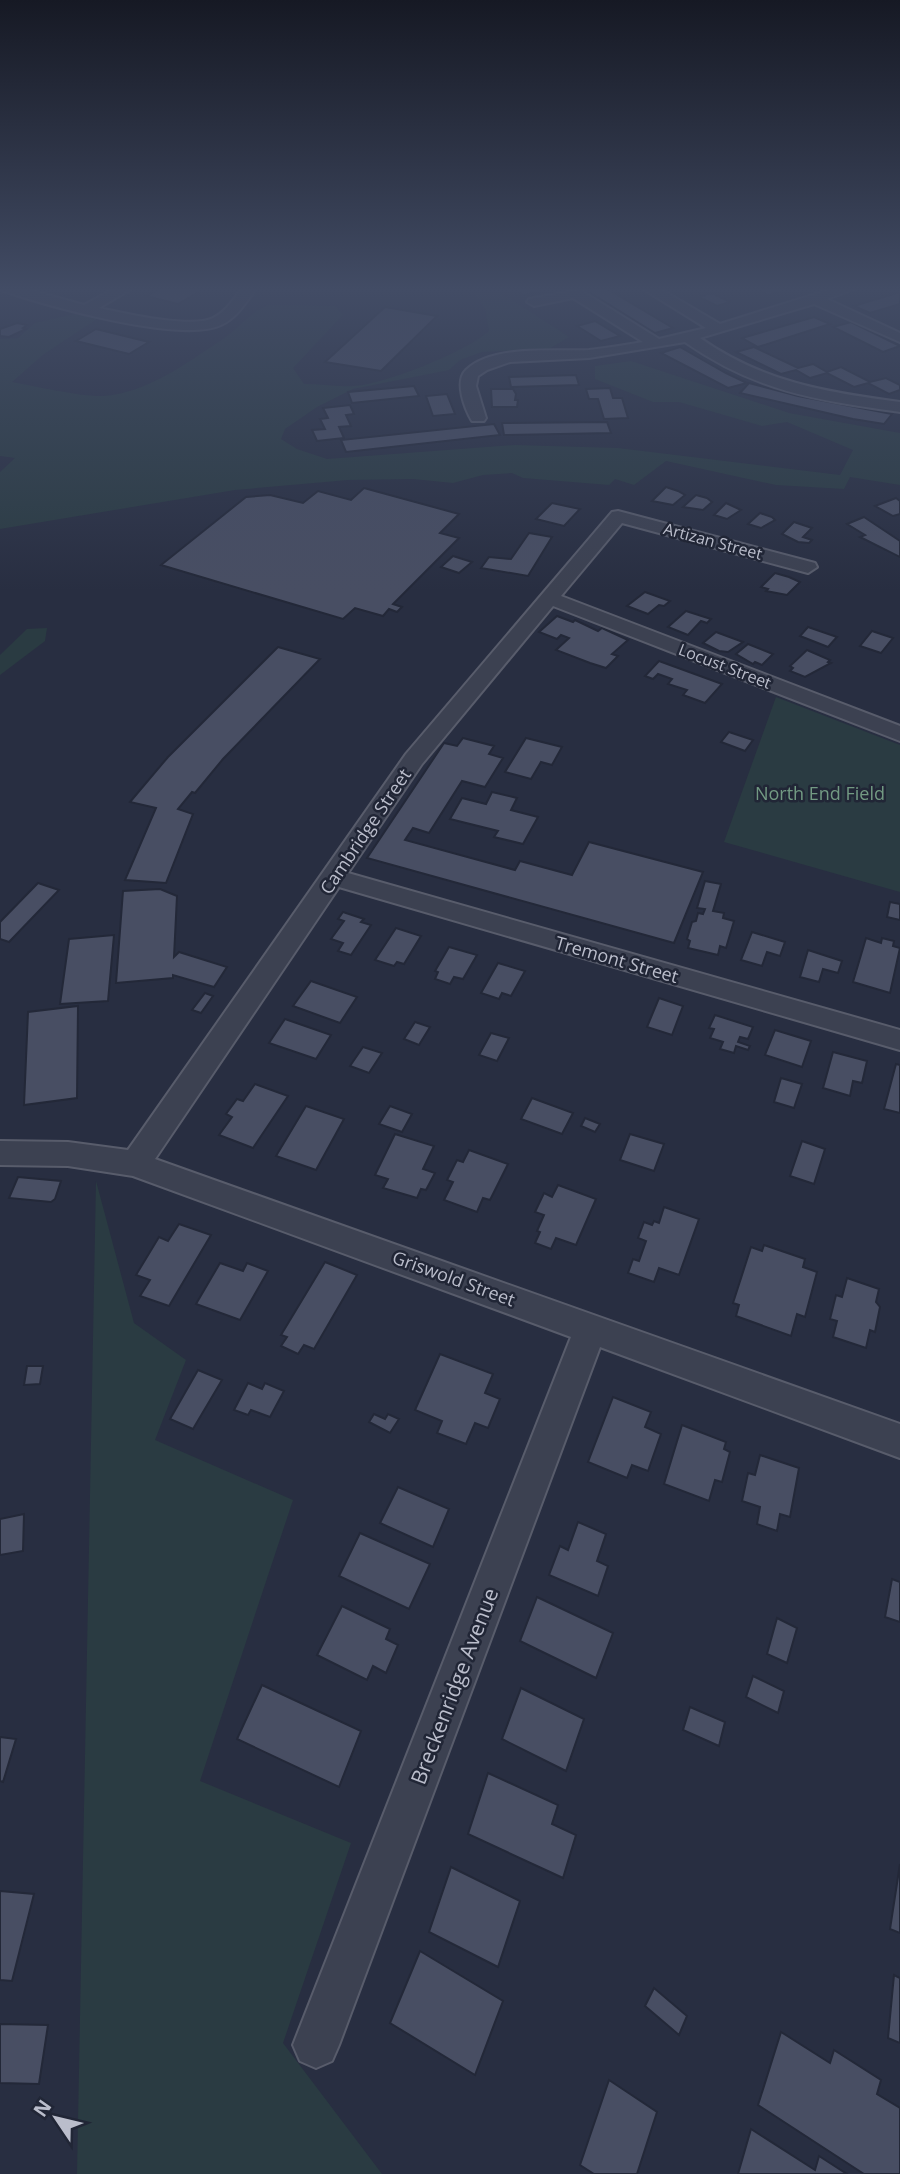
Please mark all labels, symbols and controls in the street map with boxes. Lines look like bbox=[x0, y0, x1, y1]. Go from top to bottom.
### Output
street label: Artizan Street bbox=[661, 517, 765, 565]
street label: Locust Street bbox=[675, 638, 775, 694]
street label: Cambridge Street bbox=[314, 763, 416, 899]
park label: North End Field bbox=[755, 781, 885, 805]
street label: Tremont Street bbox=[553, 930, 681, 988]
street label: Griswold Street bbox=[389, 1245, 519, 1311]
street label: Breckenridge Avenue bbox=[404, 1584, 504, 1788]
north arrow bbox=[21, 2083, 91, 2153]
text: N bbox=[27, 2094, 57, 2122]

